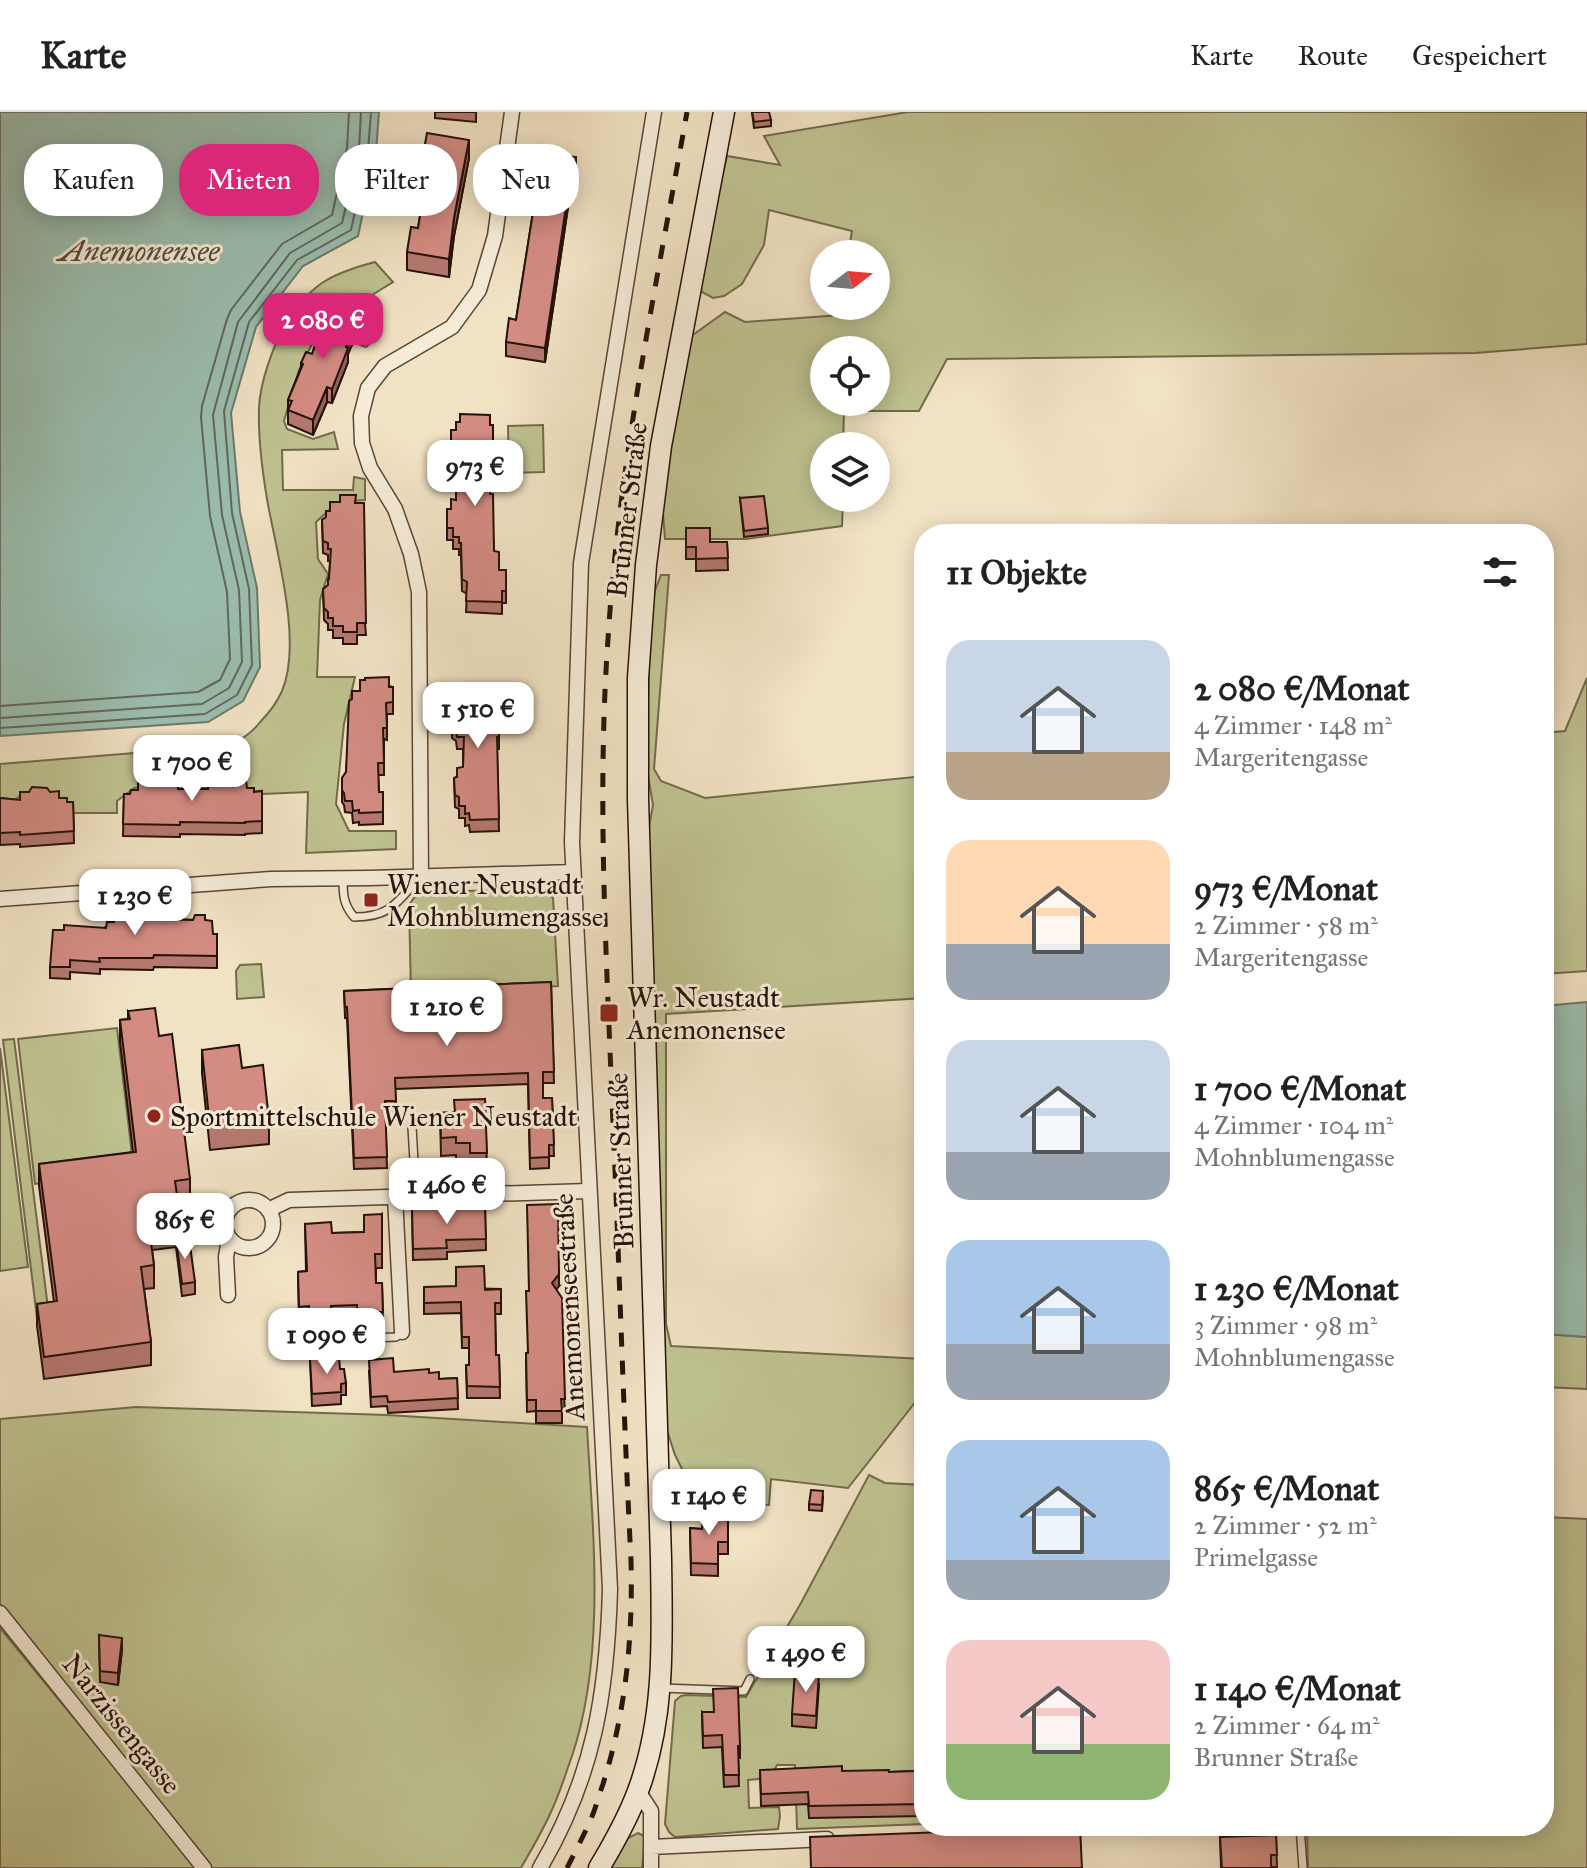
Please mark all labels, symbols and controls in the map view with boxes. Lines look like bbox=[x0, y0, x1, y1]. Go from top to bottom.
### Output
text: Karte bbox=[40, 32, 127, 78]
text: Karte bbox=[1190, 38, 1254, 73]
text: Route bbox=[1298, 38, 1368, 73]
text: Gespeichert bbox=[1412, 38, 1547, 73]
chip: Kaufen bbox=[24, 144, 163, 216]
chip: Mieten bbox=[179, 144, 319, 216]
chip: Filter bbox=[335, 144, 457, 216]
chip: Neu bbox=[473, 144, 579, 216]
water label: Anemonensee bbox=[56, 233, 220, 269]
north arrow bbox=[810, 240, 890, 320]
map controls bbox=[810, 240, 890, 512]
pin: 2 080 € bbox=[249, 293, 397, 361]
text: 2 080 € bbox=[281, 303, 365, 335]
button: locate bbox=[810, 336, 890, 416]
street label: Brunner Straße bbox=[599, 420, 655, 600]
button: layers bbox=[810, 432, 890, 512]
pin: 973 € bbox=[419, 440, 531, 508]
text: 973 € bbox=[445, 450, 505, 482]
icon: filters bbox=[1478, 550, 1522, 594]
text: 11 Objekte bbox=[946, 552, 1087, 593]
text: 2 080 €/Monat bbox=[1194, 668, 1410, 709]
icon: home bbox=[1010, 672, 1106, 768]
pin: 1 510 € bbox=[404, 682, 552, 750]
text: 1 510 € bbox=[441, 692, 515, 724]
text: 4 Zimmer · 148 m² bbox=[1194, 709, 1392, 741]
pin: 1 700 € bbox=[118, 735, 266, 803]
text: Margeritengasse bbox=[1194, 741, 1368, 773]
text: 1 700 € bbox=[151, 745, 233, 777]
place label: Wiener Neustadt Mohnblumengasse bbox=[387, 867, 603, 934]
text: 973 €/Monat bbox=[1194, 868, 1378, 909]
pin: 1 230 € bbox=[61, 869, 209, 937]
icon: home bbox=[1010, 872, 1106, 968]
text: 1 230 € bbox=[97, 879, 173, 911]
marker: Wiener Neustadt Mohnblumengasse bbox=[362, 891, 380, 909]
text: 2 Zimmer · 58 m² bbox=[1194, 909, 1378, 941]
text: Margeritengasse bbox=[1194, 941, 1368, 973]
pin: 1 210 € bbox=[373, 980, 521, 1048]
place label: Wr. Neustadt Anemonensee bbox=[626, 980, 786, 1047]
text: 1 210 € bbox=[409, 990, 485, 1022]
marker: Wr. Neustadt Anemonensee bbox=[598, 1002, 620, 1024]
text: 1 700 €/Monat bbox=[1194, 1068, 1406, 1109]
street label: Brunner Straße bbox=[600, 1072, 642, 1250]
icon: home bbox=[1010, 1072, 1106, 1168]
place label: Sportmittelschule Wiener Neustadt bbox=[170, 1099, 577, 1134]
marker: Sportmittelschule Wiener Neustadt bbox=[145, 1107, 163, 1125]
text: 4 Zimmer · 104 m² bbox=[1194, 1109, 1393, 1141]
text: Mohnblumengasse bbox=[1194, 1141, 1395, 1173]
pin: 1 460 € bbox=[373, 1158, 521, 1226]
text: 1 460 € bbox=[407, 1168, 487, 1200]
street label: Anemonenseestraße bbox=[546, 1192, 592, 1423]
pin: 865 € bbox=[129, 1193, 241, 1261]
text: 865 € bbox=[155, 1203, 215, 1235]
text: 1 230 €/Monat bbox=[1194, 1268, 1399, 1309]
icon: home bbox=[1010, 1272, 1106, 1368]
pin: 1 090 € bbox=[253, 1308, 401, 1376]
text: 3 Zimmer · 98 m² bbox=[1194, 1309, 1377, 1341]
text: 1 090 € bbox=[286, 1318, 368, 1350]
text: Mohnblumengasse bbox=[1194, 1341, 1395, 1373]
text: 865 €/Monat bbox=[1194, 1468, 1379, 1509]
pin: 1 140 € bbox=[635, 1469, 783, 1537]
icon: home bbox=[1010, 1472, 1106, 1568]
text: 1 140 € bbox=[670, 1479, 748, 1511]
text: 2 Zimmer · 52 m² bbox=[1194, 1509, 1377, 1541]
text: Primelgasse bbox=[1194, 1541, 1318, 1573]
pin: 1 490 € bbox=[732, 1626, 880, 1694]
text: 1 490 € bbox=[766, 1636, 846, 1668]
street label: Narzissengasse bbox=[55, 1647, 189, 1801]
text: 1 140 €/Monat bbox=[1194, 1668, 1401, 1709]
icon: home bbox=[1010, 1672, 1106, 1768]
text: 2 Zimmer · 64 m² bbox=[1194, 1709, 1380, 1741]
text: Brunner Straße bbox=[1194, 1741, 1358, 1773]

